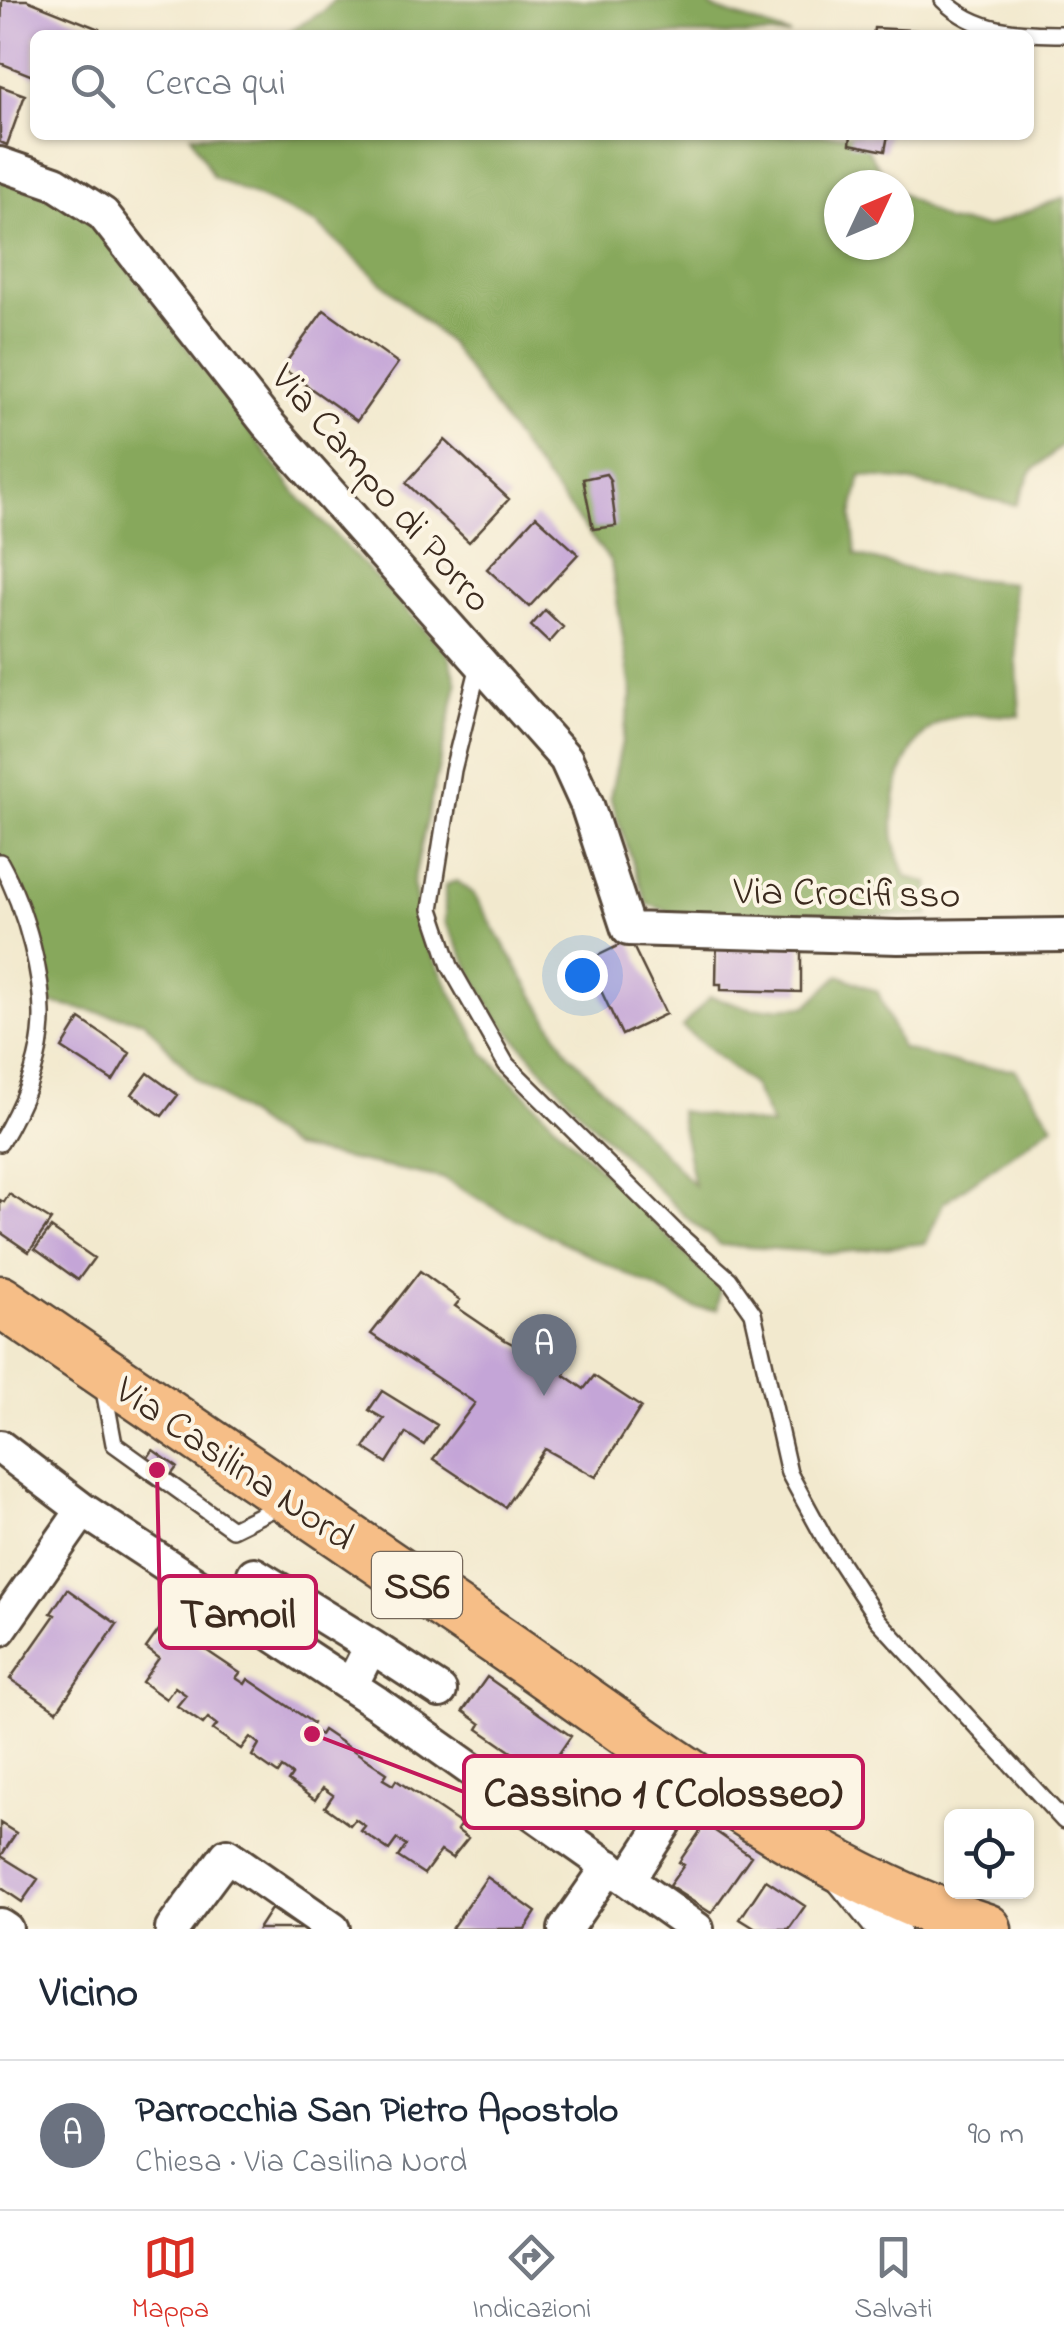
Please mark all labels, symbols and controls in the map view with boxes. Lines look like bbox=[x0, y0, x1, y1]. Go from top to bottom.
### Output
search box bbox=[30, 30, 1034, 140]
text: Cerca qui bbox=[145, 57, 286, 113]
icon: search bbox=[65, 58, 120, 113]
north arrow bbox=[824, 170, 914, 260]
street label: Via Campo di Porro bbox=[254, 352, 505, 628]
street label: Via Crocifisso bbox=[732, 864, 961, 927]
your location bbox=[557, 950, 608, 1001]
pin: A bbox=[512, 1314, 576, 1396]
street label: Via Casilina Nord bbox=[101, 1363, 365, 1568]
road number: SS6 bbox=[372, 1552, 462, 1618]
callout: Tamoil bbox=[160, 1576, 316, 1648]
text: Tamoil bbox=[180, 1586, 296, 1647]
callout: Cassino 1 (Colosseo) bbox=[464, 1756, 863, 1828]
text: Cassino 1 (Colosseo) bbox=[484, 1765, 843, 1826]
map controls bbox=[944, 1809, 1034, 1899]
button: locate bbox=[944, 1809, 1034, 1899]
text: Vicino bbox=[40, 1964, 138, 2025]
text: Parrocchia San Pietro Apostolo bbox=[135, 2084, 618, 2140]
text: A bbox=[63, 2112, 82, 2159]
text: 90 m bbox=[968, 2112, 1024, 2159]
text: Chiesa · Via Casilina Nord bbox=[135, 2140, 467, 2187]
tab: Mappa bbox=[132, 2230, 209, 2331]
tab: Indicazioni bbox=[472, 2230, 591, 2331]
tab: Salvati bbox=[854, 2230, 932, 2331]

